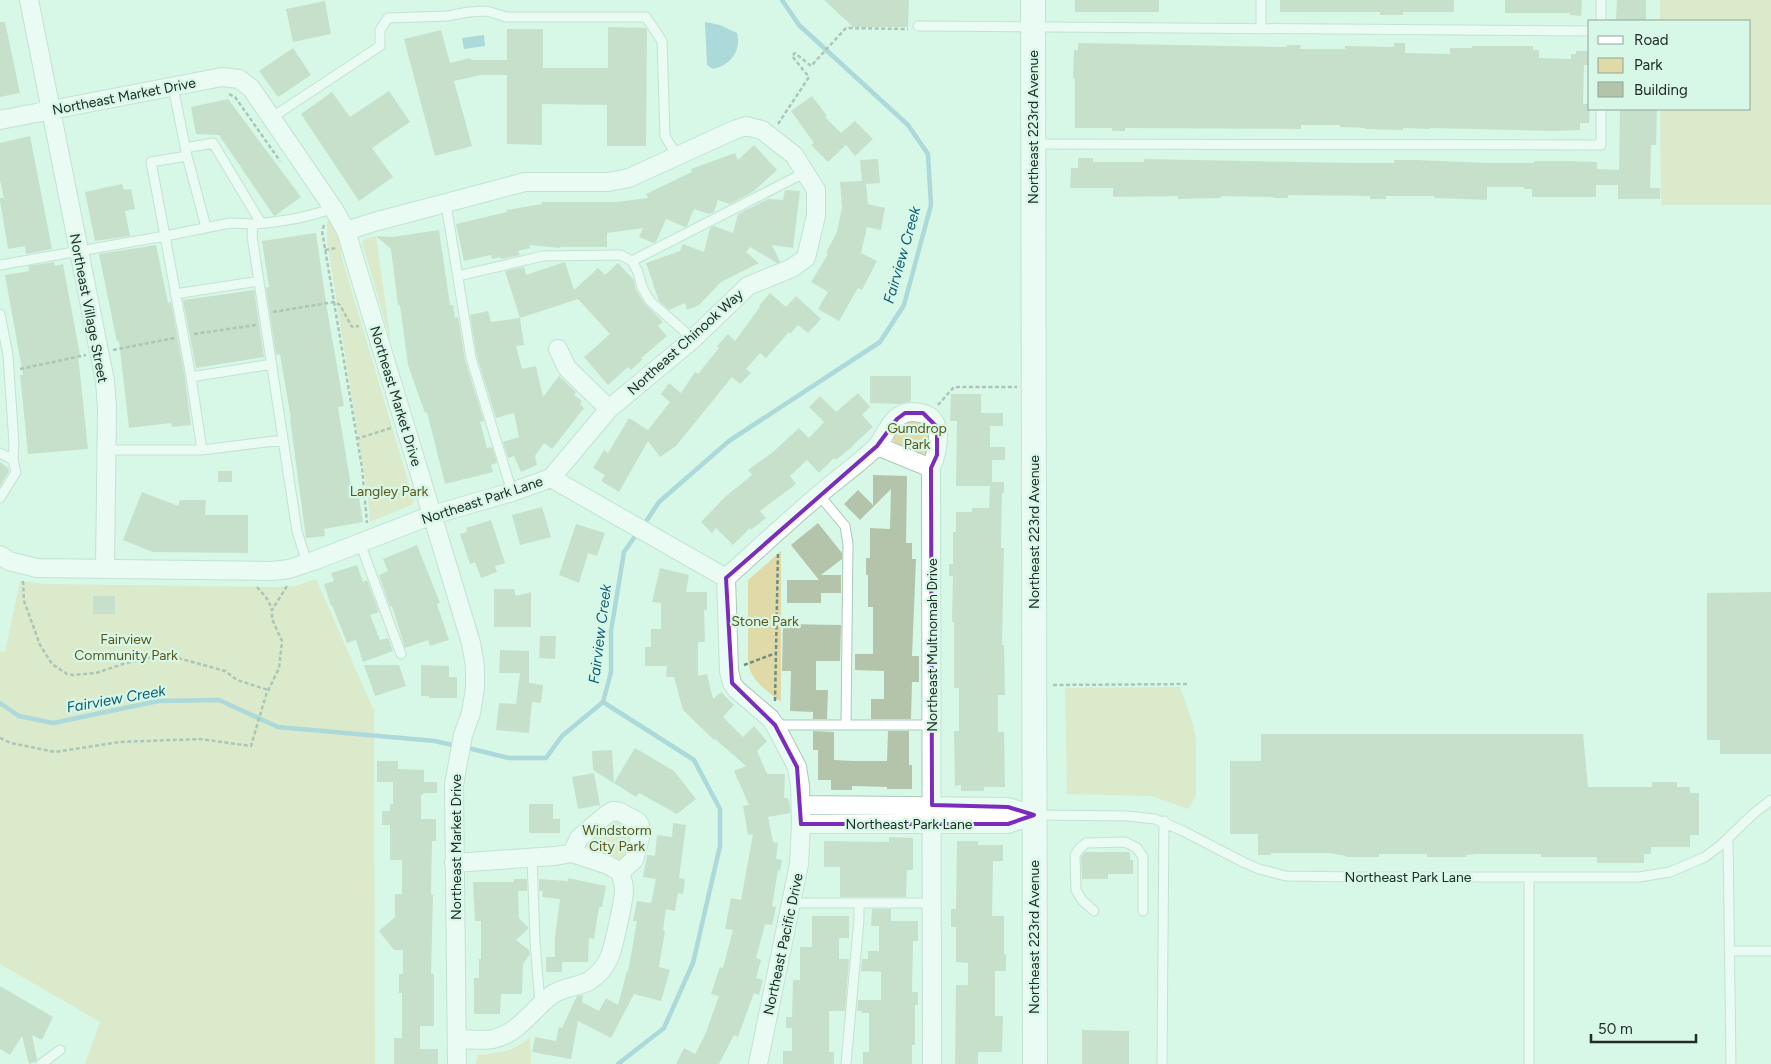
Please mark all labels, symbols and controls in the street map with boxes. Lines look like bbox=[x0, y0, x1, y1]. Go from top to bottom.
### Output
legend bbox=[1588, 20, 1751, 110]
text: Road bbox=[1634, 31, 1669, 49]
street label: Northeast 223rd Avenue bbox=[1025, 50, 1042, 204]
text: Park bbox=[1634, 56, 1663, 74]
street label: Northeast Market Drive bbox=[51, 74, 198, 119]
text: Building bbox=[1634, 81, 1688, 99]
water label: Fairview Creek bbox=[880, 204, 925, 306]
street label: Northeast Village Street bbox=[66, 232, 111, 384]
street label: Northeast Chinook Way bbox=[624, 286, 747, 399]
street label: Northeast Market Drive bbox=[366, 324, 425, 469]
park label: Gumdrop Park bbox=[887, 420, 947, 453]
street label: Northeast 223rd Avenue bbox=[1026, 455, 1043, 609]
street label: Northeast Park Lane bbox=[419, 473, 545, 528]
park label: Langley Park bbox=[350, 483, 428, 500]
street label: Northeast Multnomah Drive bbox=[924, 558, 941, 732]
water label: Fairview Creek bbox=[585, 583, 615, 685]
park label: Stone Park bbox=[731, 613, 799, 630]
park label: Fairview Community Park bbox=[74, 631, 178, 664]
water label: Fairview Creek bbox=[65, 681, 168, 717]
street label: Northeast Market Drive bbox=[448, 774, 465, 920]
street label: Northeast Park Lane bbox=[846, 816, 973, 833]
park label: Windstorm City Park bbox=[582, 822, 652, 855]
street label: Northeast 223rd Avenue bbox=[1026, 860, 1043, 1014]
street label: Northeast Park Lane bbox=[1345, 869, 1472, 886]
street label: Northeast Pacific Drive bbox=[760, 871, 807, 1017]
scale bar bbox=[1591, 1012, 1696, 1044]
text: 50 m bbox=[1598, 1020, 1633, 1038]

